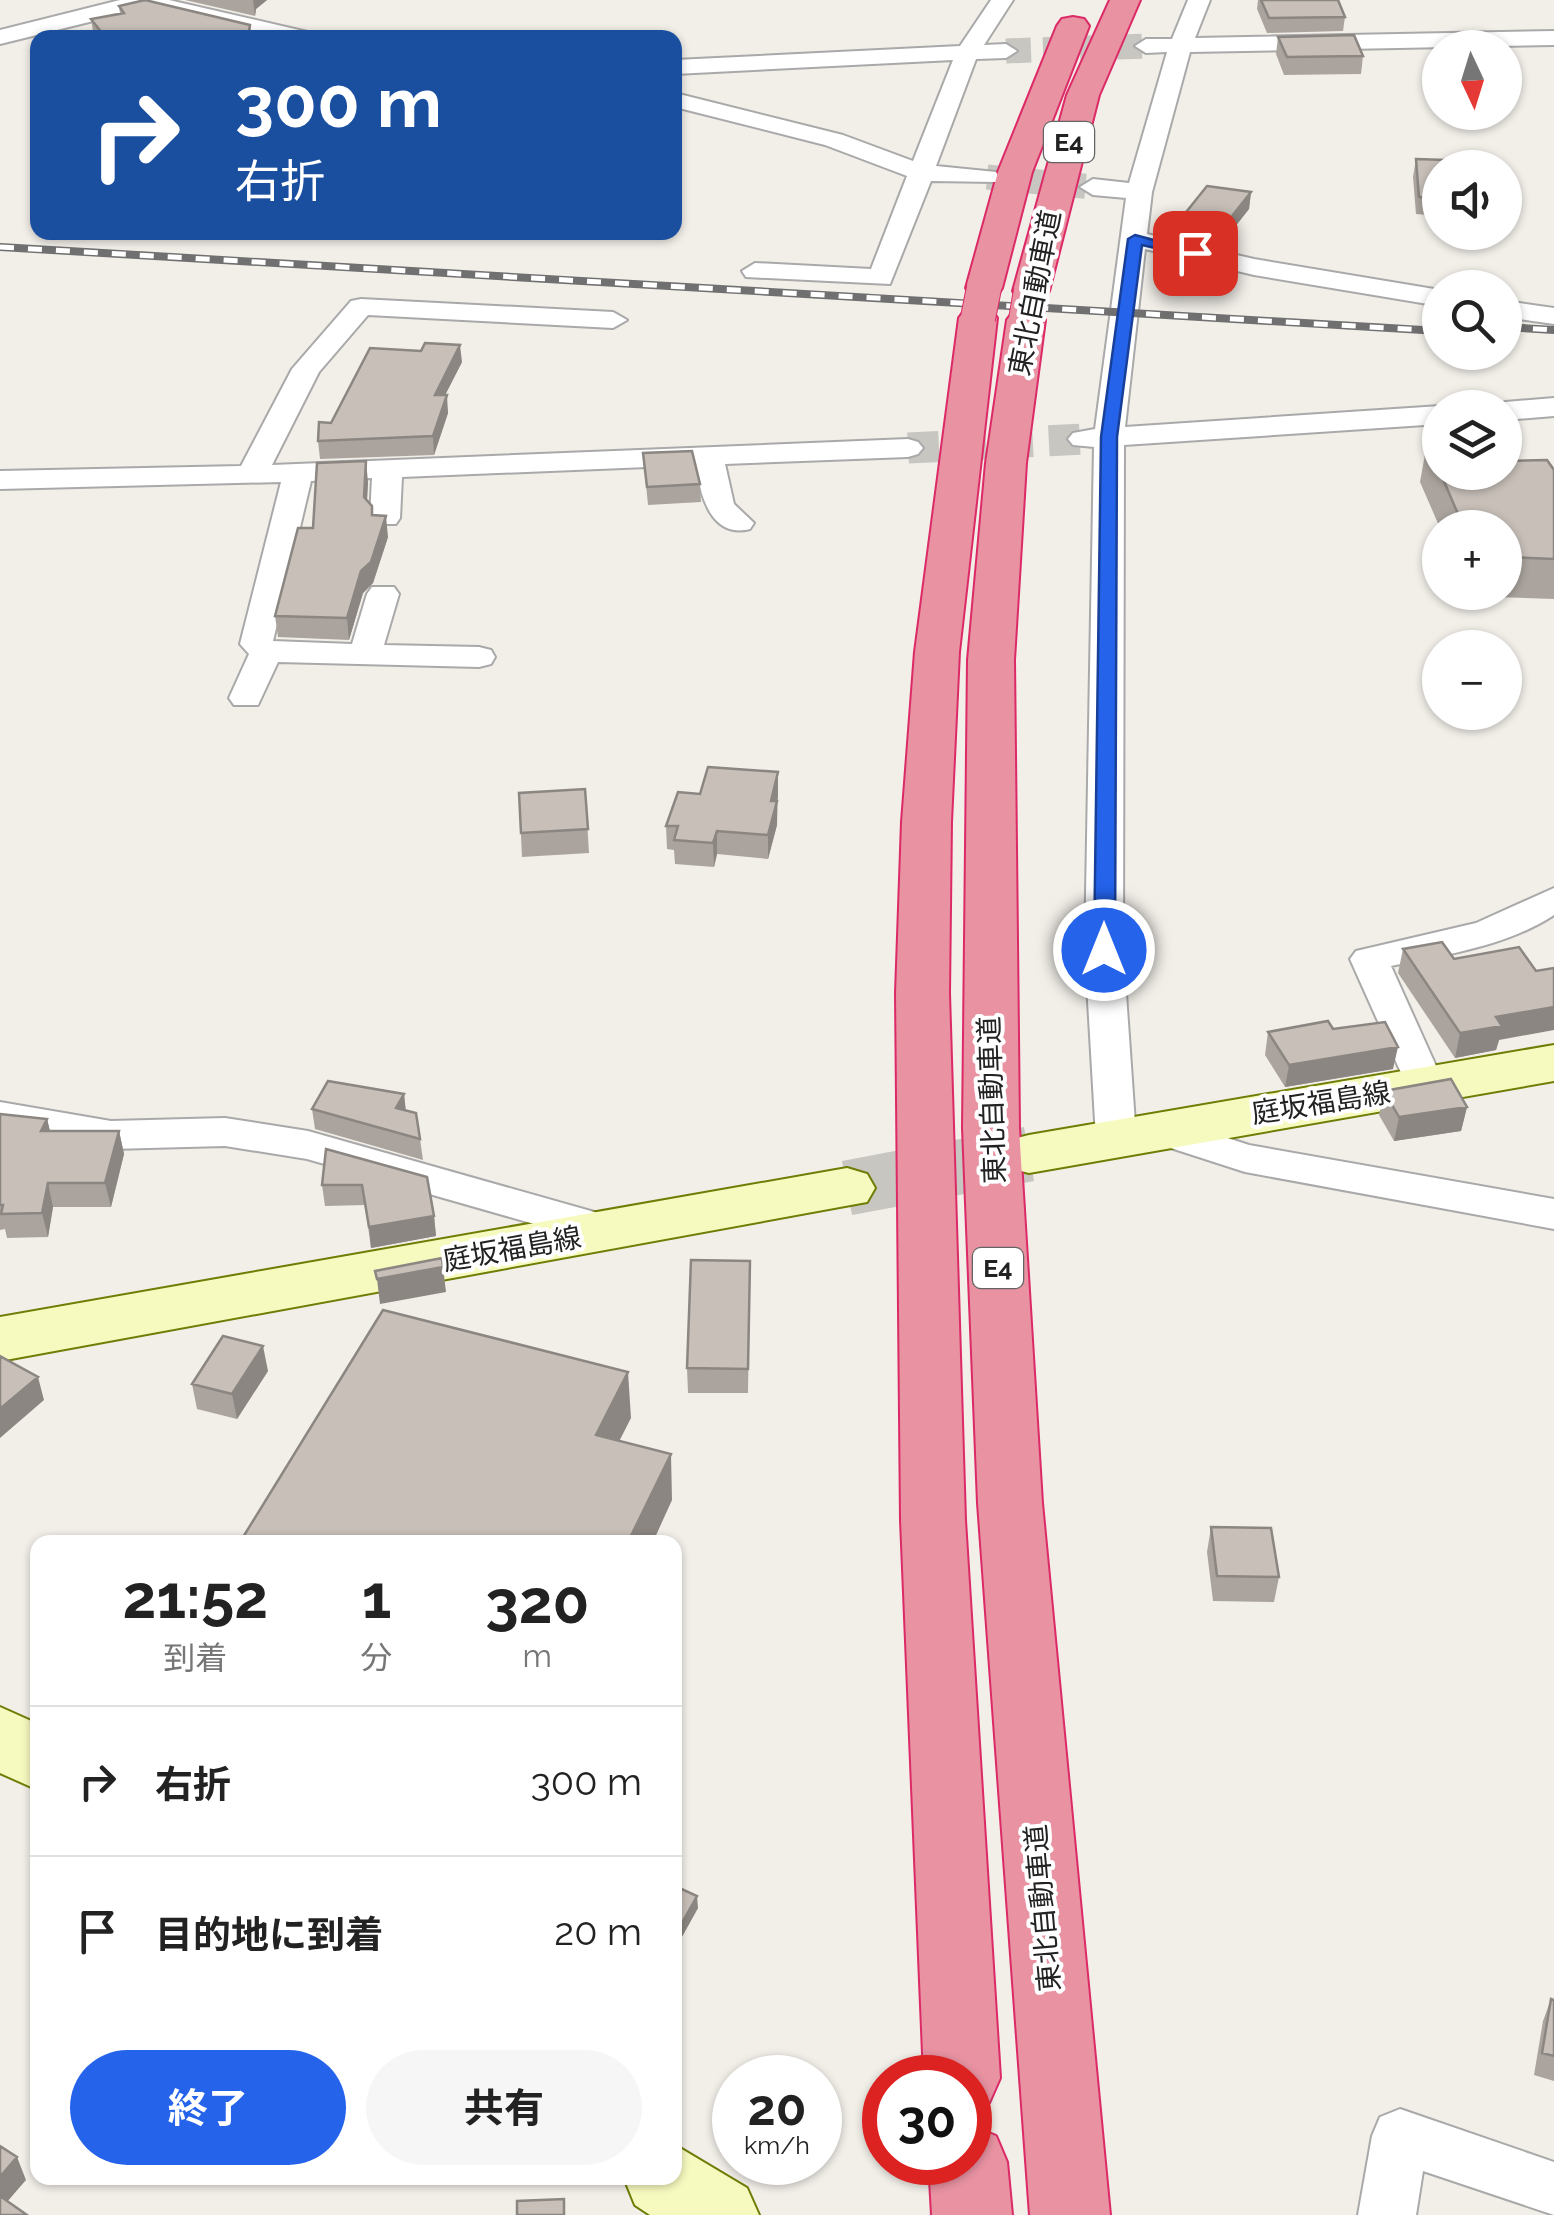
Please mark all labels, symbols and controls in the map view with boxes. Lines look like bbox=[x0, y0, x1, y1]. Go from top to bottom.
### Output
north arrow bbox=[1422, 30, 1522, 130]
map controls bbox=[1422, 30, 1522, 730]
text: 300 m bbox=[235, 61, 442, 143]
icon: right bbox=[70, 70, 200, 200]
road number: E4 bbox=[1044, 122, 1094, 162]
button: sound bbox=[1422, 150, 1522, 250]
text: 右折 bbox=[235, 155, 325, 208]
street label: 東北自動車道 bbox=[1003, 207, 1067, 379]
pin bbox=[1153, 211, 1238, 296]
icon: arrive bbox=[1168, 226, 1223, 281]
button: search bbox=[1422, 270, 1522, 370]
button: layers bbox=[1422, 390, 1522, 490]
button: + bbox=[1422, 510, 1522, 610]
button: − bbox=[1422, 630, 1522, 730]
position arrow bbox=[1052, 898, 1156, 1002]
street label: 東北自動車道 bbox=[973, 1015, 1011, 1185]
street label: 庭坂福島線 bbox=[1249, 1076, 1393, 1130]
street label: 庭坂福島線 bbox=[440, 1221, 584, 1277]
road number: E4 bbox=[973, 1248, 1023, 1288]
text: 21:52 bbox=[123, 1562, 268, 1632]
text: 1 bbox=[362, 1562, 391, 1632]
text: 320 bbox=[485, 1567, 589, 1637]
text: m bbox=[523, 1637, 552, 1674]
text: 到着 bbox=[163, 1639, 227, 1676]
text: 分 bbox=[361, 1639, 393, 1676]
icon: right bbox=[70, 1754, 125, 1809]
text: 300 m bbox=[531, 1759, 642, 1804]
text: 右折 bbox=[155, 1762, 231, 1807]
street label: 東北自動車道 bbox=[1019, 1823, 1067, 1993]
icon: arrive bbox=[70, 1904, 125, 1959]
text: 20 m bbox=[554, 1909, 642, 1954]
text: 目的地に到着 bbox=[155, 1912, 383, 1957]
button: 終了 bbox=[70, 2050, 346, 2165]
button: 共有 bbox=[366, 2050, 642, 2165]
speed limit sign: 30 bbox=[862, 2055, 992, 2185]
text: 20 bbox=[748, 2078, 806, 2137]
text: km/h bbox=[744, 2130, 810, 2160]

